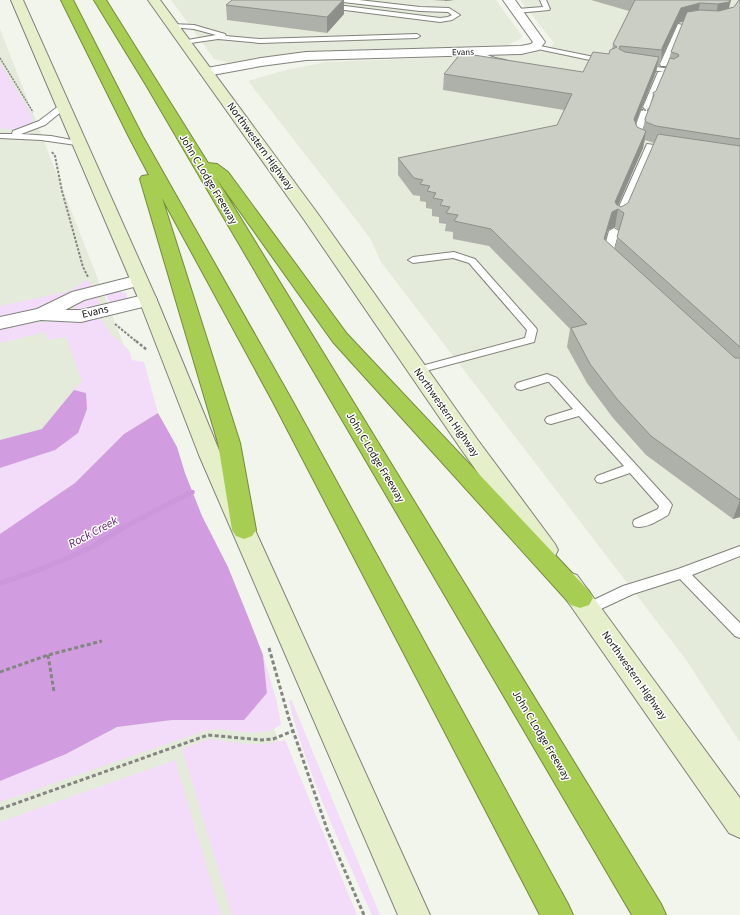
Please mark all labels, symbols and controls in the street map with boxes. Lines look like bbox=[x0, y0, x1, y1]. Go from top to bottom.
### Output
street label: Evans bbox=[452, 46, 474, 59]
street label: Northwestern Highway bbox=[224, 99, 298, 193]
street label: John C Lodge Freeway bbox=[176, 131, 241, 227]
street label: Evans bbox=[80, 301, 110, 322]
street label: Northwestern Highway bbox=[410, 365, 483, 460]
street label: John C Lodge Freeway bbox=[343, 409, 408, 505]
water label: Rock Creek bbox=[65, 512, 121, 553]
street label: Northwestern Highway bbox=[598, 628, 671, 723]
street label: John C Lodge Freeway bbox=[509, 687, 574, 783]

